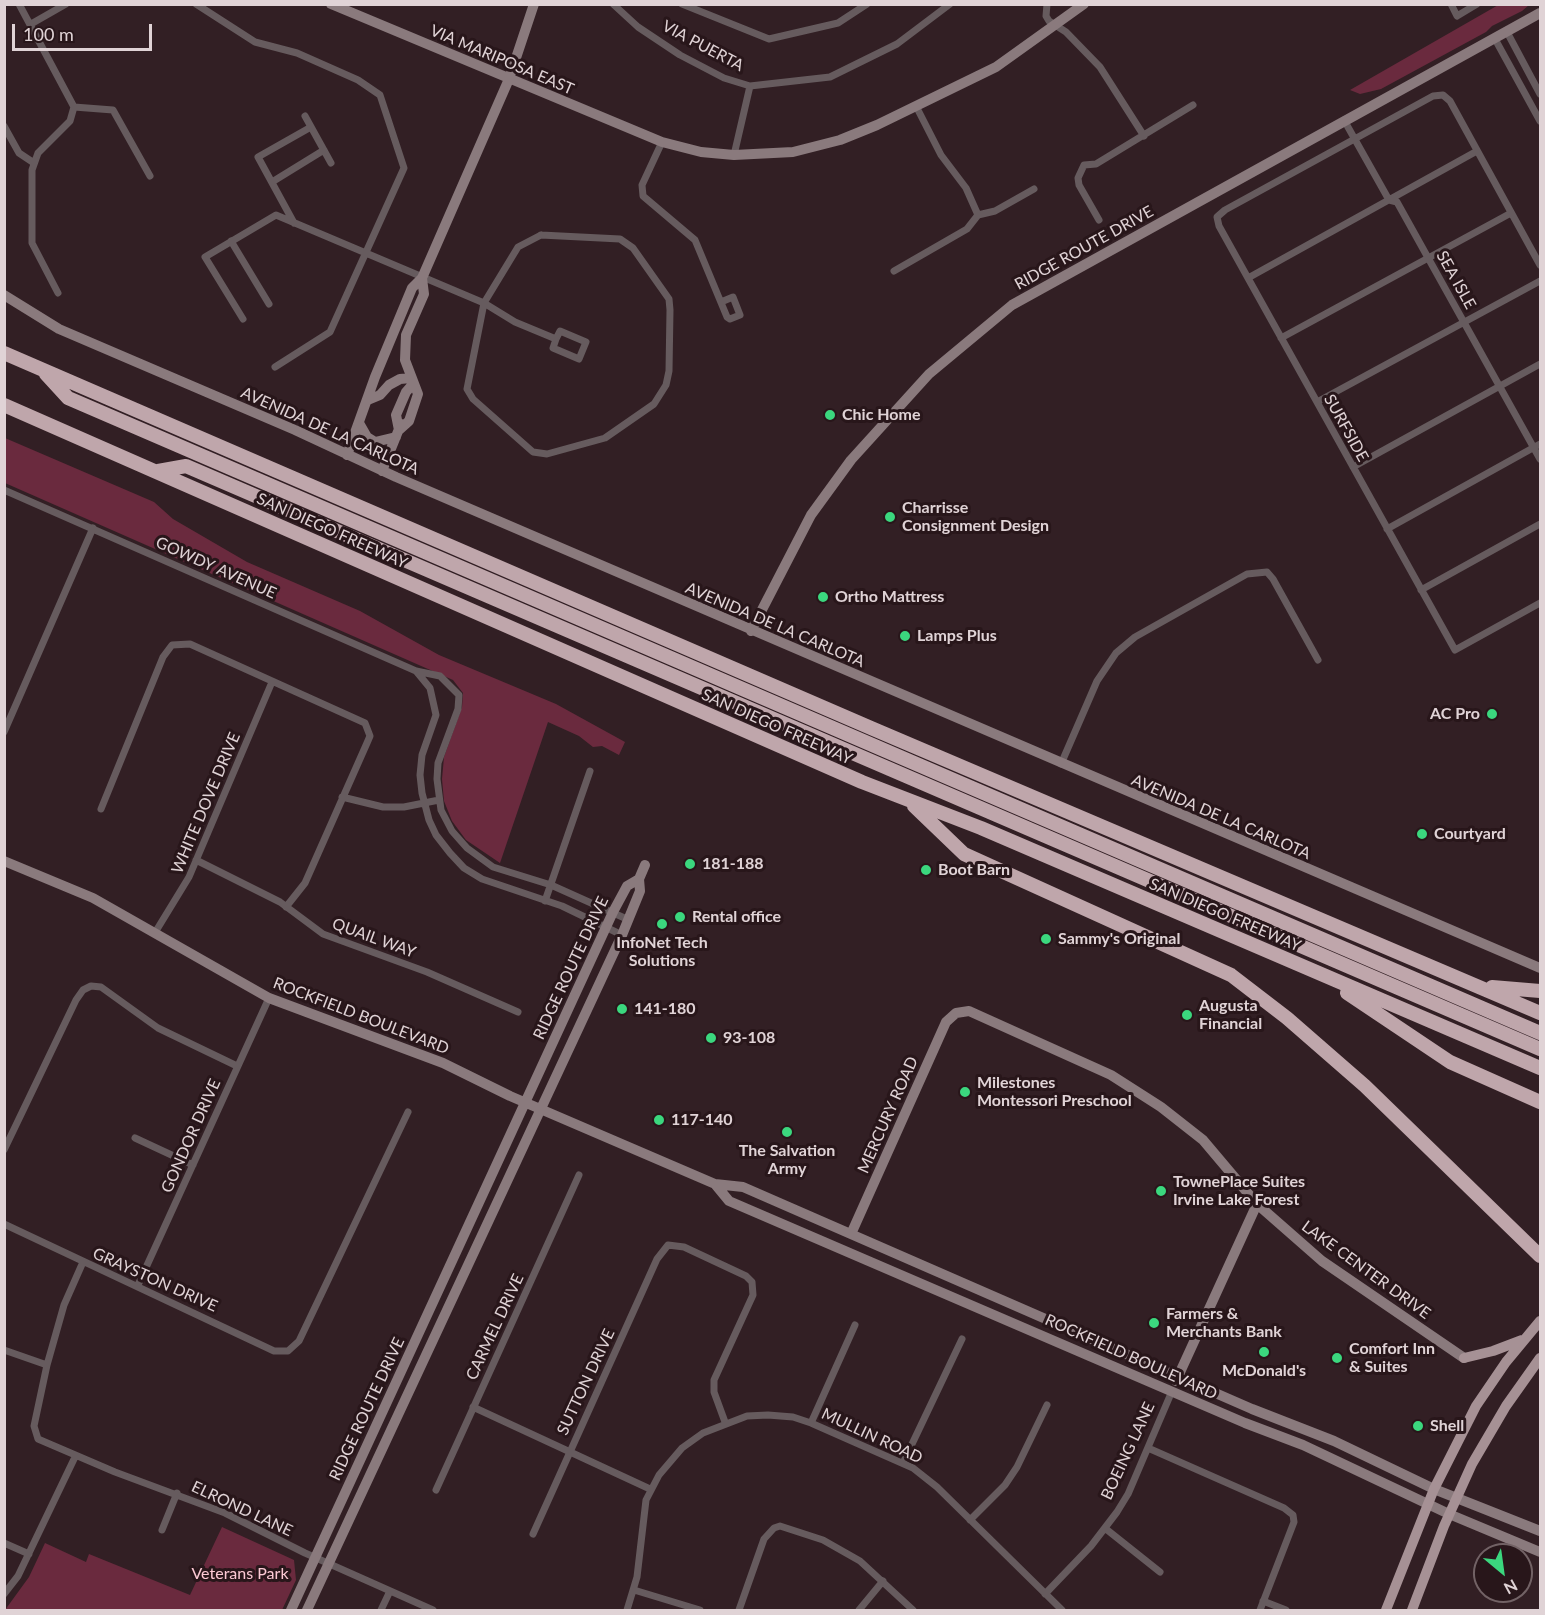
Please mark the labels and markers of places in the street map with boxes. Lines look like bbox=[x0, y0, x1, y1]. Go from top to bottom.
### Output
place label: Chic Home bbox=[842, 405, 920, 425]
marker: Chic Home bbox=[823, 408, 837, 422]
place label: Charrisse Consignment Design bbox=[902, 498, 1049, 536]
marker: Charrisse Consignment Design bbox=[883, 510, 897, 524]
place label: Ortho Mattress bbox=[835, 587, 944, 607]
marker: Ortho Mattress bbox=[816, 590, 830, 604]
place label: Lamps Plus bbox=[917, 626, 997, 646]
marker: Lamps Plus bbox=[898, 629, 912, 643]
place label: AC Pro bbox=[1430, 704, 1480, 724]
marker: AC Pro bbox=[1485, 707, 1499, 721]
place label: Courtyard bbox=[1434, 824, 1506, 844]
marker: Courtyard bbox=[1415, 827, 1429, 841]
place label: 181-188 bbox=[702, 854, 764, 874]
marker: 181-188 bbox=[683, 857, 697, 871]
place label: Boot Barn bbox=[938, 860, 1010, 880]
marker: Boot Barn bbox=[919, 863, 933, 877]
place label: Rental office bbox=[692, 907, 781, 927]
marker: Rental office bbox=[673, 910, 687, 924]
marker: InfoNet Tech Solutions bbox=[655, 917, 669, 931]
place label: Sammy's Original bbox=[1058, 929, 1180, 949]
marker: Sammy's Original bbox=[1039, 932, 1053, 946]
place label: InfoNet Tech Solutions bbox=[616, 933, 708, 971]
place label: Augusta Financial bbox=[1199, 996, 1262, 1034]
place label: 141-180 bbox=[634, 999, 696, 1019]
marker: 141-180 bbox=[615, 1002, 629, 1016]
marker: Augusta Financial bbox=[1180, 1008, 1194, 1022]
place label: 93-108 bbox=[723, 1028, 775, 1048]
marker: 93-108 bbox=[704, 1031, 718, 1045]
place label: Milestones Montessori Preschool bbox=[977, 1073, 1132, 1111]
marker: Milestones Montessori Preschool bbox=[958, 1085, 972, 1099]
place label: 117-140 bbox=[671, 1110, 733, 1130]
marker: 117-140 bbox=[652, 1113, 666, 1127]
marker: The Salvation Army bbox=[780, 1125, 794, 1139]
place label: The Salvation Army bbox=[739, 1141, 835, 1179]
place label: TownePlace Suites Irvine Lake Forest bbox=[1173, 1172, 1305, 1210]
marker: TownePlace Suites Irvine Lake Forest bbox=[1154, 1184, 1168, 1198]
place label: Farmers & Merchants Bank bbox=[1166, 1304, 1282, 1342]
marker: Farmers & Merchants Bank bbox=[1147, 1316, 1161, 1330]
place label: Comfort Inn & Suites bbox=[1349, 1339, 1435, 1377]
marker: McDonald's bbox=[1257, 1345, 1271, 1359]
marker: Comfort Inn & Suites bbox=[1330, 1351, 1344, 1365]
place label: McDonald's bbox=[1222, 1361, 1306, 1381]
place label: Shell bbox=[1430, 1416, 1464, 1436]
marker: Shell bbox=[1411, 1419, 1425, 1433]

